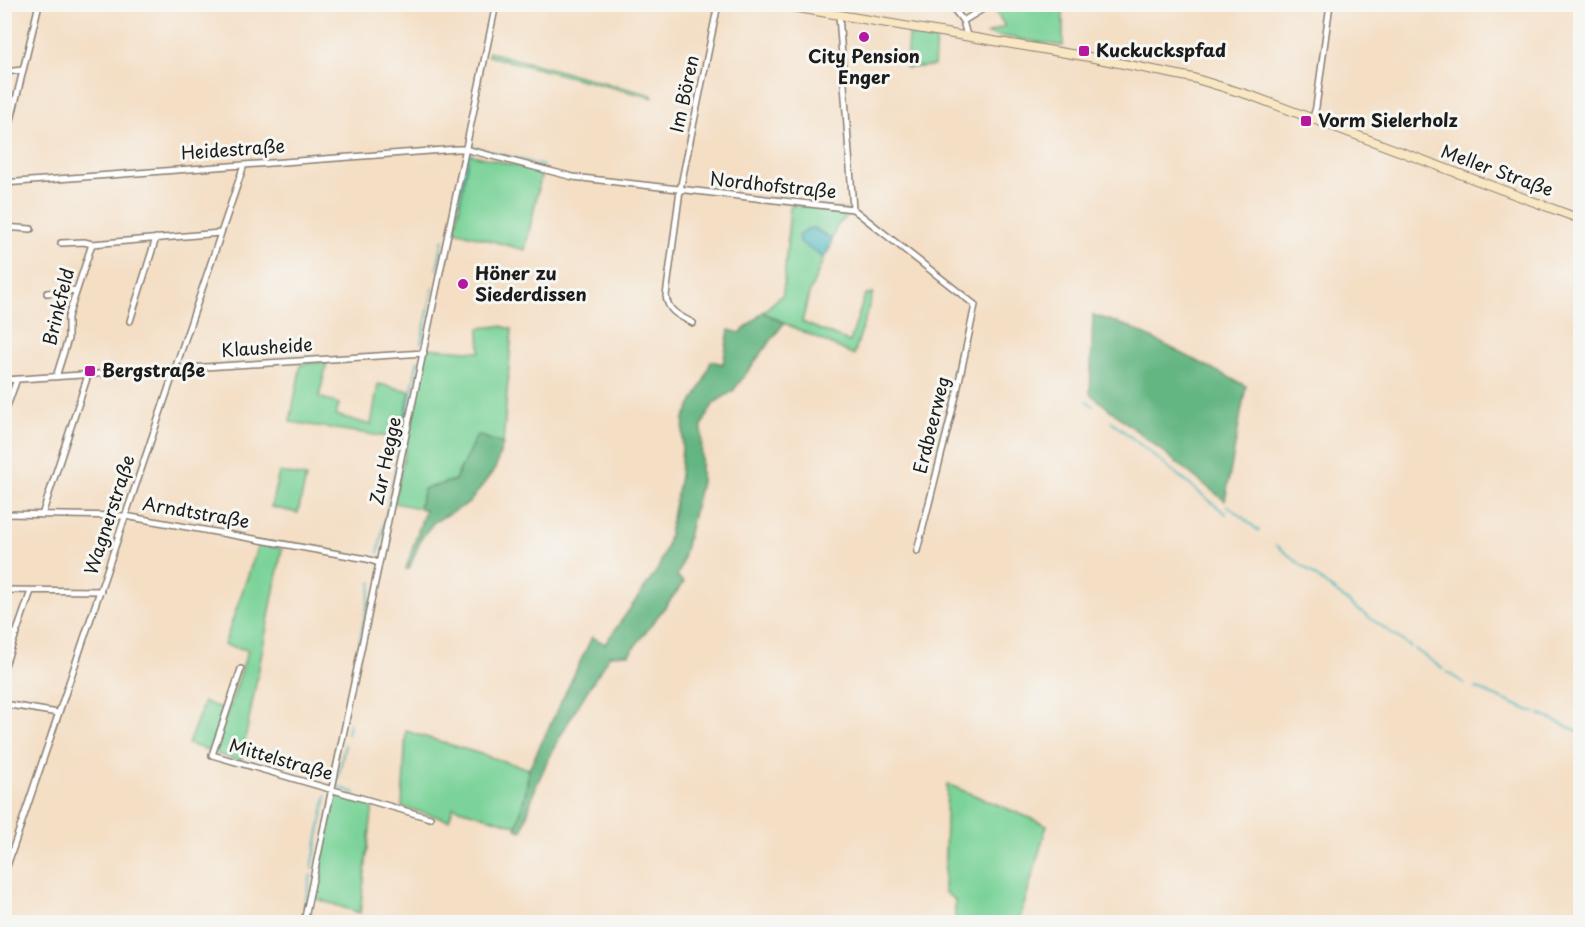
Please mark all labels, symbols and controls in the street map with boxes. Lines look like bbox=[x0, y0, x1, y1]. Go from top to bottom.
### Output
marker: City Pension Enger bbox=[857, 30, 871, 44]
place label: Kuckuckspfad bbox=[1096, 36, 1226, 63]
place label: City Pension Enger bbox=[808, 42, 920, 90]
marker: Kuckuckspfad bbox=[1077, 44, 1091, 58]
street label: Im Bören bbox=[662, 52, 705, 135]
place label: Vorm Sielerholz bbox=[1318, 106, 1458, 133]
marker: Vorm Sielerholz bbox=[1299, 114, 1313, 128]
street label: Heidestraße bbox=[180, 131, 286, 166]
street label: Meller Straße bbox=[1438, 137, 1557, 202]
street label: Nordhofstraße bbox=[708, 164, 838, 205]
place label: Höner zu Siederdissen bbox=[475, 259, 587, 307]
street label: Brinkfeld bbox=[35, 265, 80, 348]
marker: Höner zu Siederdissen bbox=[456, 277, 470, 291]
street label: Klausheide bbox=[220, 330, 313, 363]
place label: Bergstraße bbox=[102, 356, 205, 383]
marker: Bergstraße bbox=[83, 364, 97, 378]
street label: Erdbeerweg bbox=[905, 373, 956, 476]
street label: Zur Hegge bbox=[362, 414, 407, 507]
street label: Wagnerstraße bbox=[76, 451, 141, 578]
street label: Arndtstraße bbox=[141, 489, 252, 534]
street label: Mittelstraße bbox=[226, 731, 336, 786]

